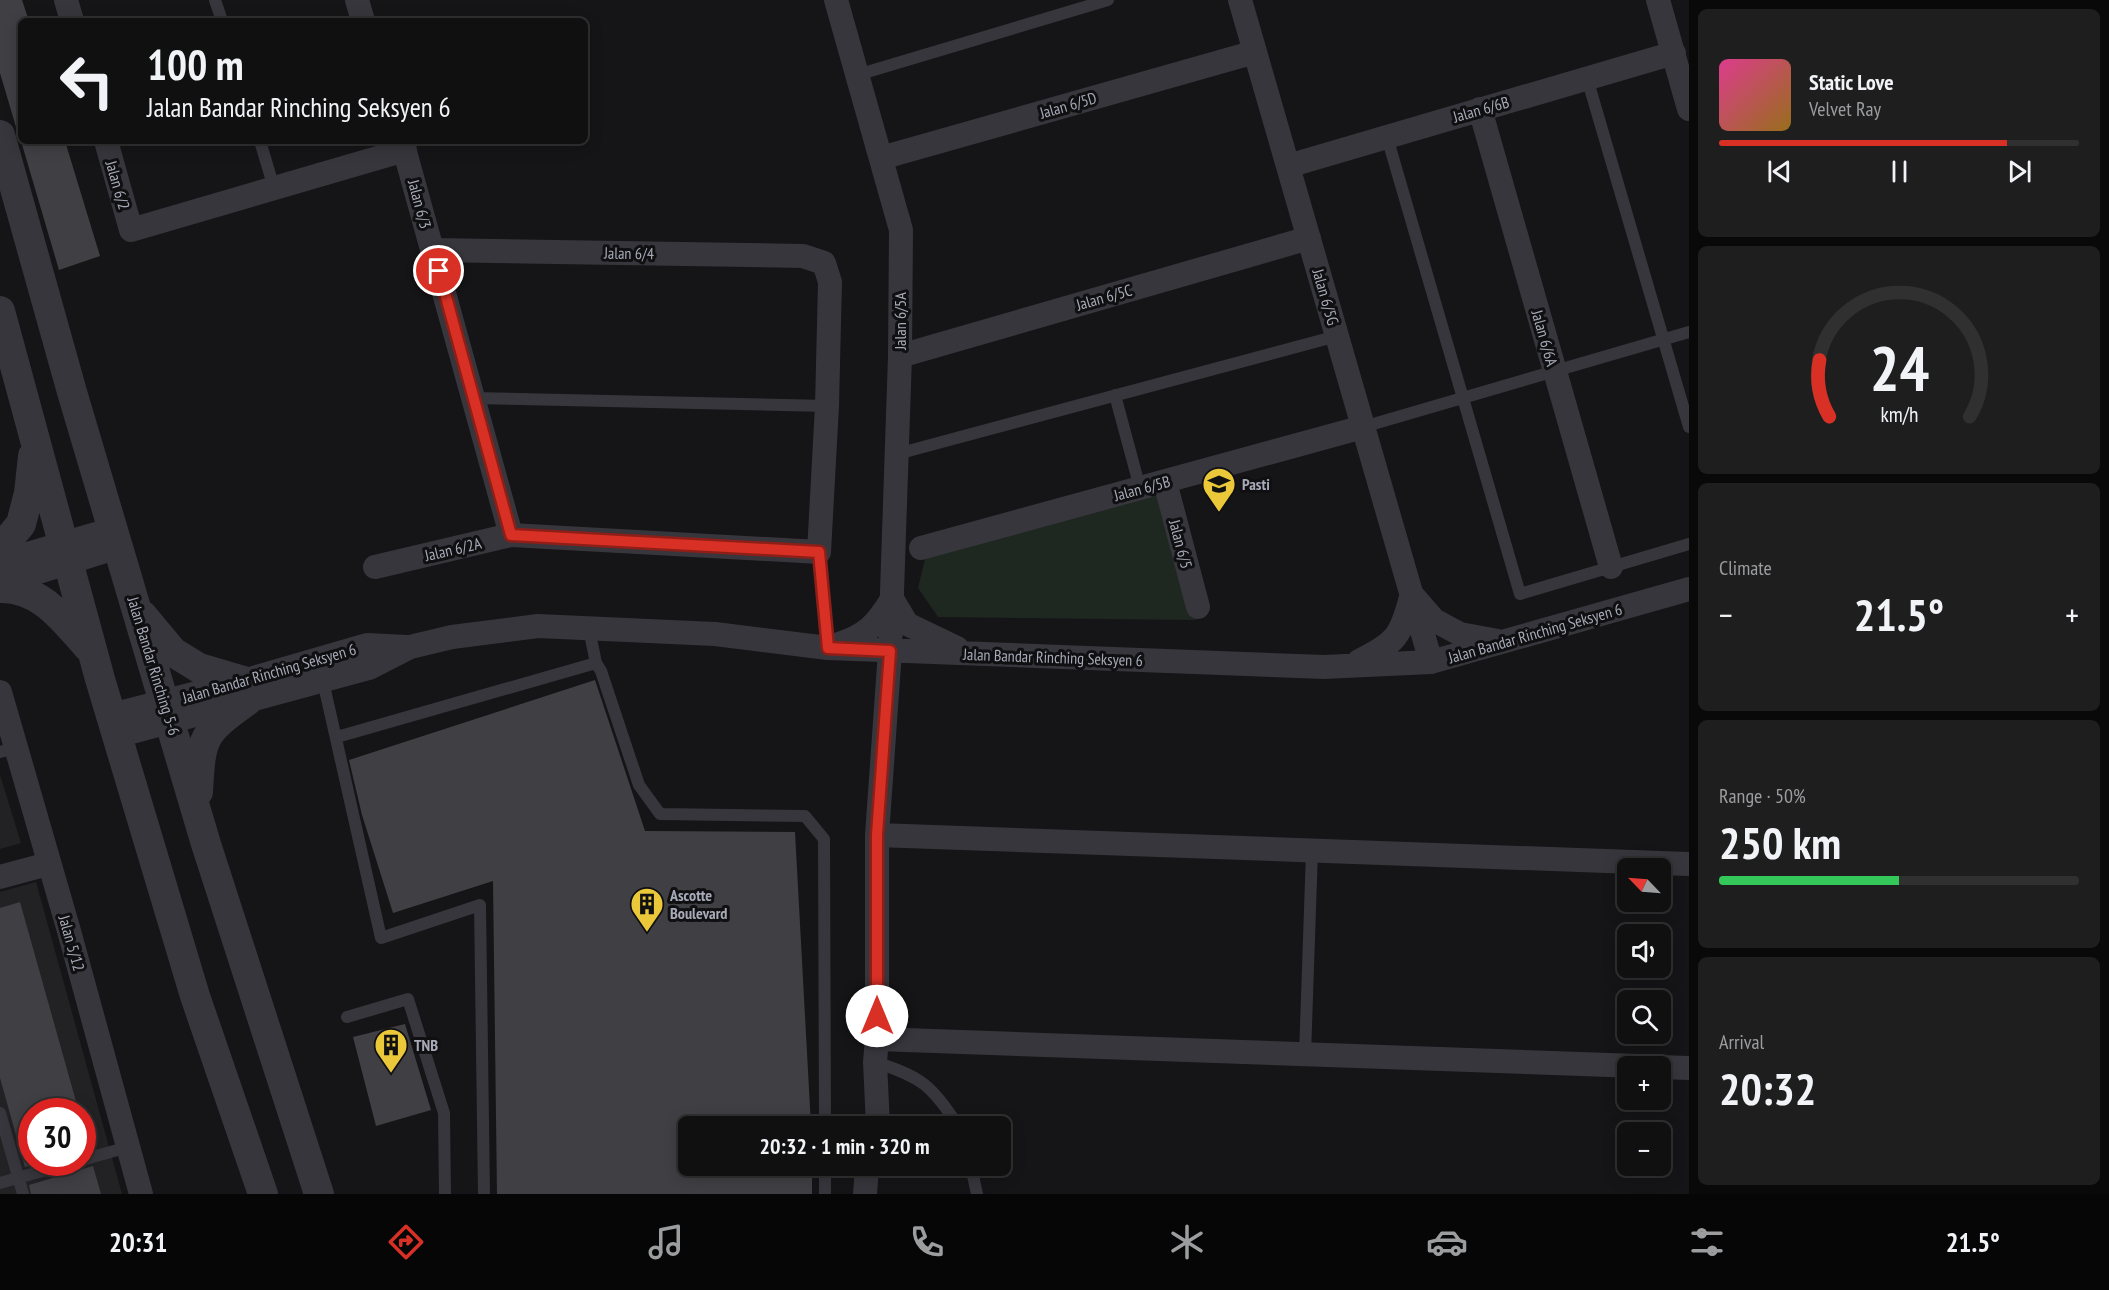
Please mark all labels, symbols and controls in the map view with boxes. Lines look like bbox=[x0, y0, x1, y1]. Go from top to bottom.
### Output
text: 100 m bbox=[147, 37, 244, 92]
icon: left bbox=[48, 42, 126, 120]
text: Static Love bbox=[1809, 68, 1894, 96]
street label: Jalan 6/5D bbox=[1036, 87, 1099, 123]
text: Jalan Bandar Rinching Seksyen 6 bbox=[147, 90, 451, 124]
street label: Jalan 6/6B bbox=[1450, 91, 1511, 127]
text: Velvet Ray bbox=[1809, 96, 1881, 122]
icon: previous bbox=[1763, 155, 1796, 188]
icon: pause bbox=[1883, 155, 1916, 188]
icon: next bbox=[2003, 155, 2036, 188]
street label: Jalan 6/2 bbox=[101, 157, 134, 212]
street label: Jalan 6/3 bbox=[404, 176, 436, 231]
street label: Jalan 6/4 bbox=[603, 243, 654, 263]
pin bbox=[413, 245, 464, 296]
icon: arrive bbox=[422, 254, 455, 287]
street label: Jalan 6/5G bbox=[1308, 266, 1344, 328]
street label: Jalan 6/5C bbox=[1073, 279, 1134, 315]
street label: Jalan 6/5A bbox=[890, 292, 910, 351]
street label: Jalan 6/6A bbox=[1527, 307, 1563, 369]
text: 24 bbox=[1869, 327, 1929, 408]
text: km/h bbox=[1880, 400, 1918, 428]
school or university icon: Pasti bbox=[1201, 466, 1237, 513]
street label: Jalan 6/5B bbox=[1111, 471, 1172, 505]
place label: Pasti bbox=[1242, 474, 1270, 494]
street label: Jalan 6/5 bbox=[1165, 516, 1197, 571]
street label: Jalan 6/2A bbox=[422, 533, 484, 565]
text: Climate bbox=[1719, 555, 1772, 581]
text: 21.5° bbox=[1854, 585, 1944, 643]
street label: Jalan Bandar Rinching 5-6 bbox=[123, 593, 185, 738]
text: − bbox=[1719, 593, 1733, 636]
text: + bbox=[2065, 593, 2079, 636]
street label: Jalan Bandar Rinching Seksyen 6 bbox=[1445, 599, 1624, 668]
street label: Jalan Bandar Rinching Seksyen 6 bbox=[179, 639, 358, 708]
street label: Jalan Bandar Rinching Seksyen 6 bbox=[962, 644, 1143, 670]
text: Range · 50% bbox=[1719, 783, 1806, 809]
text: 250 km bbox=[1719, 813, 1841, 871]
north arrow bbox=[1617, 858, 1671, 912]
map controls bbox=[1617, 858, 1671, 1176]
place label: Ascotte Boulevard bbox=[669, 885, 727, 923]
building icon: Ascotte Boulevard bbox=[629, 886, 665, 933]
street label: Jalan 5/12 bbox=[54, 912, 89, 973]
button: sound bbox=[1617, 924, 1671, 978]
position arrow bbox=[845, 984, 909, 1048]
button: search bbox=[1617, 990, 1671, 1044]
building icon: TNB bbox=[373, 1027, 409, 1074]
text: Arrival bbox=[1719, 1029, 1764, 1055]
place label: TNB bbox=[414, 1035, 438, 1055]
button: + bbox=[1617, 1056, 1671, 1110]
text: 20:32 bbox=[1719, 1059, 1816, 1117]
speed limit sign: 30 bbox=[18, 1098, 96, 1176]
button: − bbox=[1617, 1122, 1671, 1176]
text: 20:32 · 1 min · 320 m bbox=[759, 1132, 930, 1160]
icon: directions bbox=[385, 1221, 427, 1263]
icon: music bbox=[645, 1221, 687, 1263]
icon: phone bbox=[906, 1221, 948, 1263]
icon: climate bbox=[1166, 1221, 1208, 1263]
icon: car bbox=[1426, 1221, 1468, 1263]
icon: filters bbox=[1686, 1221, 1728, 1263]
text: 20:31 bbox=[109, 1225, 167, 1259]
text: 21.5° bbox=[1946, 1225, 2000, 1259]

